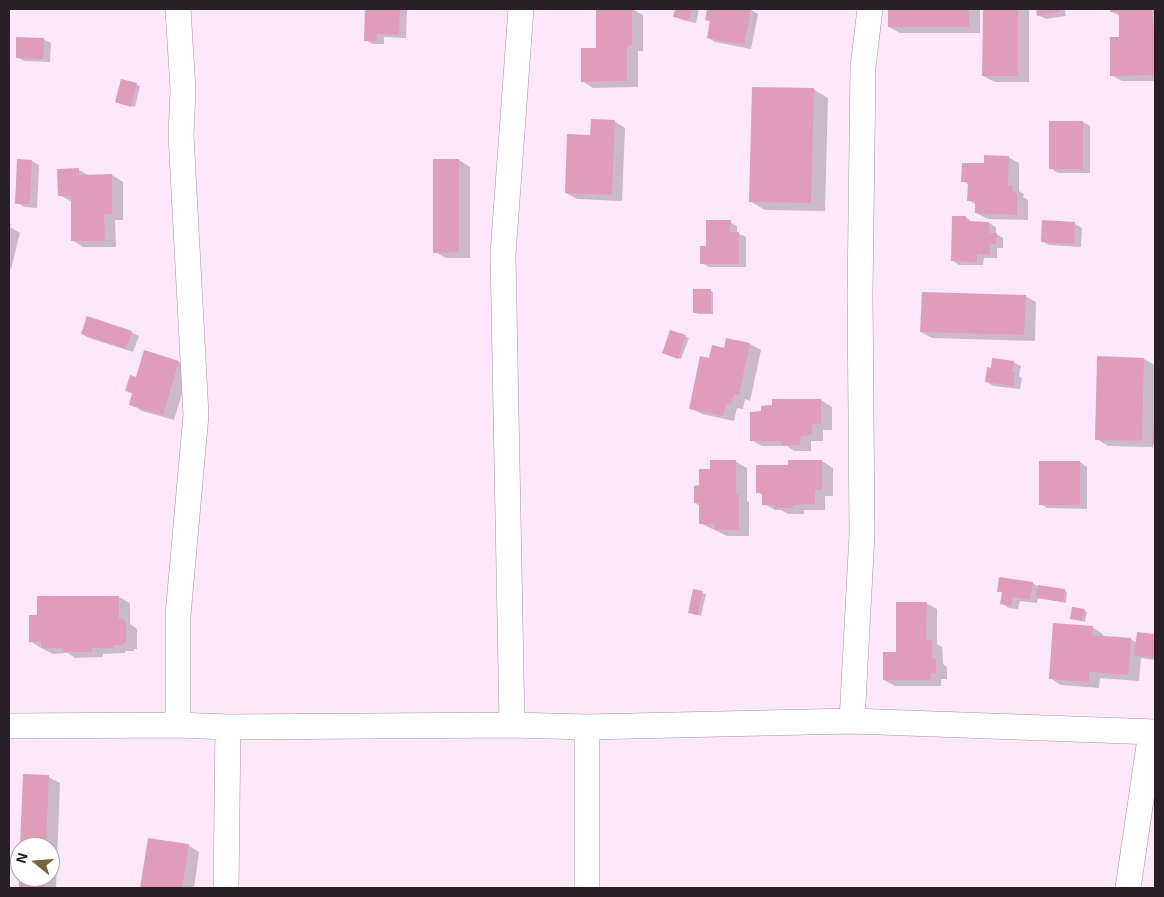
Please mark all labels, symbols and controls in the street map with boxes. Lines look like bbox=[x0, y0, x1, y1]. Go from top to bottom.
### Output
north arrow bbox=[10, 837, 60, 887]
text: N bbox=[12, 850, 31, 865]

